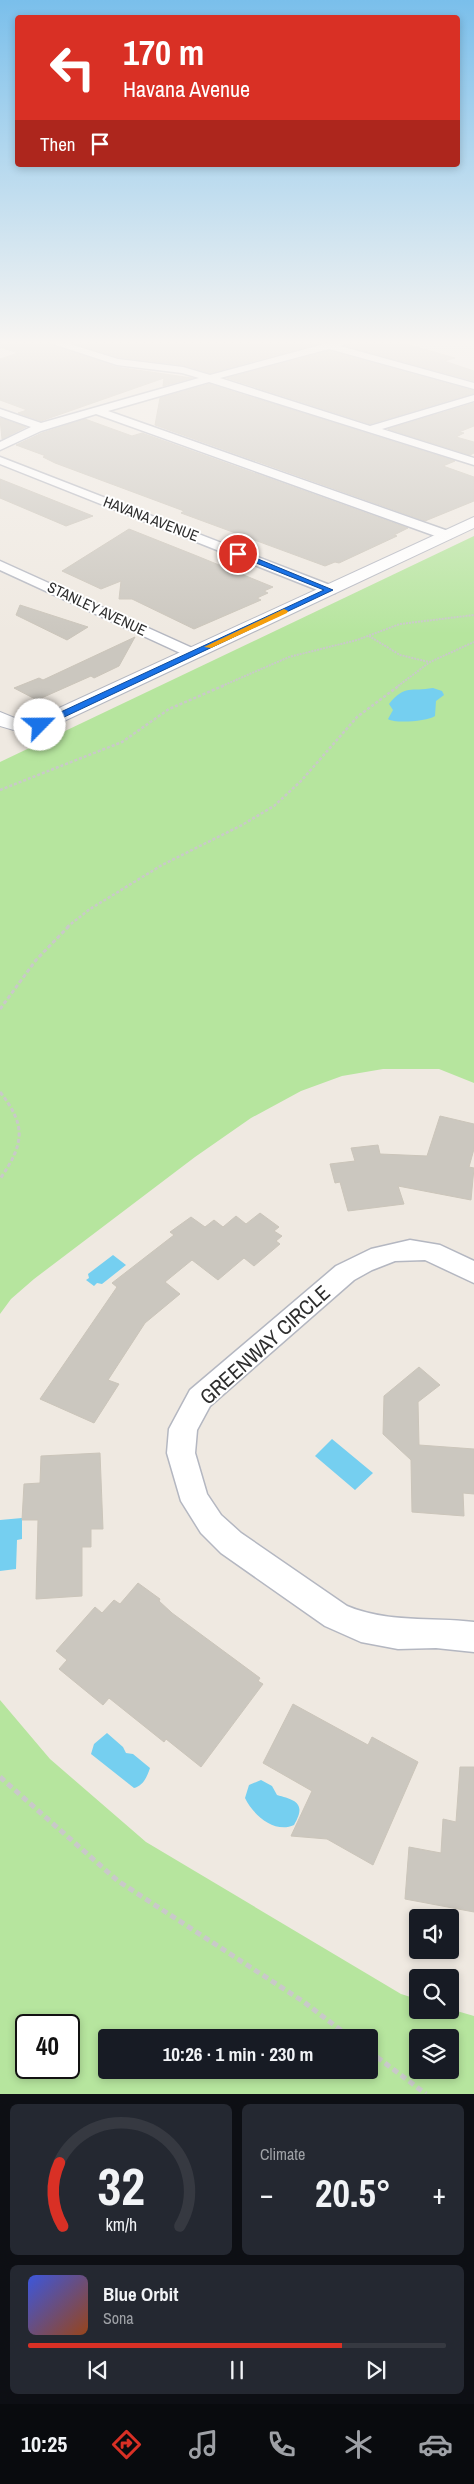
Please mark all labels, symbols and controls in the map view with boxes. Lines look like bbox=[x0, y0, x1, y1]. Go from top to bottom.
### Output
text: 170 m bbox=[123, 29, 204, 76]
icon: left bbox=[40, 35, 105, 100]
text: Havana Avenue bbox=[123, 74, 250, 104]
icon: arrive bbox=[86, 130, 114, 158]
text: Then bbox=[40, 131, 76, 157]
street label: HAVANA AVENUE bbox=[100, 491, 202, 546]
pin bbox=[217, 533, 259, 575]
icon: arrive bbox=[224, 540, 252, 568]
street label: STANLEY AVENUE bbox=[44, 576, 150, 641]
position arrow bbox=[13, 698, 65, 750]
street label: GREENWAY CIRCLE bbox=[193, 1278, 336, 1411]
map controls bbox=[409, 1909, 459, 2079]
button: sound bbox=[409, 1909, 459, 1959]
button: search bbox=[409, 1969, 459, 2019]
speed limit sign: 40 bbox=[15, 2014, 80, 2079]
button: layers bbox=[409, 2029, 459, 2079]
text: 10:26 · 1 min · 230 m bbox=[163, 2041, 313, 2067]
text: Climate bbox=[260, 2143, 305, 2165]
text: 32 bbox=[97, 2151, 145, 2221]
text: 20.5° bbox=[315, 2168, 391, 2219]
text: − bbox=[260, 2175, 273, 2213]
text: + bbox=[433, 2175, 446, 2213]
text: km/h bbox=[105, 2213, 137, 2237]
text: Blue Orbit bbox=[103, 2281, 178, 2307]
text: Sona bbox=[103, 2307, 134, 2329]
icon: previous bbox=[84, 2356, 112, 2384]
icon: pause bbox=[223, 2356, 251, 2384]
icon: next bbox=[362, 2356, 390, 2384]
icon: directions bbox=[109, 2427, 144, 2462]
icon: music bbox=[186, 2427, 221, 2462]
icon: phone bbox=[264, 2427, 299, 2462]
icon: climate bbox=[341, 2427, 376, 2462]
icon: car bbox=[418, 2427, 453, 2462]
text: 10:25 bbox=[21, 2429, 67, 2459]

